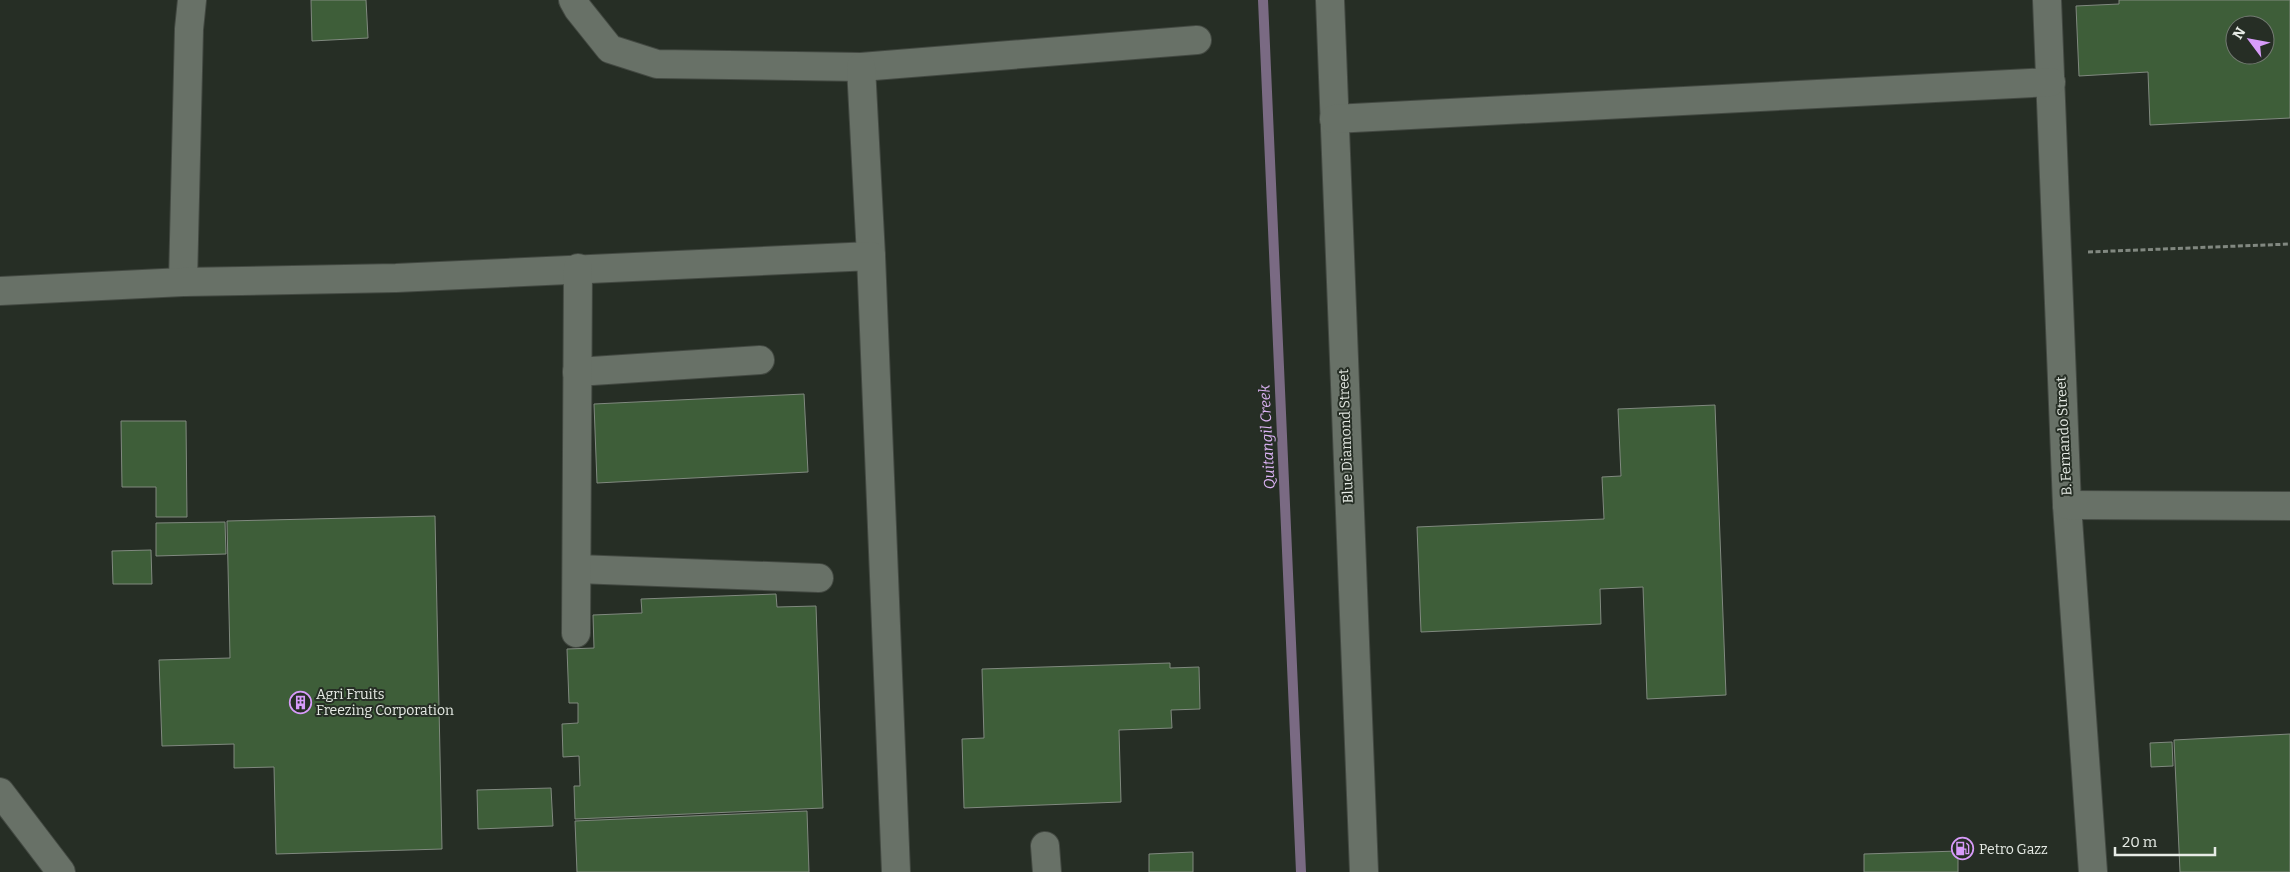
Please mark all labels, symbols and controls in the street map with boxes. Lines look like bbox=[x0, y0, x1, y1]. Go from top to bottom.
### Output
north arrow bbox=[2225, 15, 2275, 65]
text: N bbox=[2229, 24, 2250, 42]
street label: Blue Diamond Street bbox=[1335, 369, 1357, 503]
street label: B. Fernando Street bbox=[2052, 376, 2076, 496]
water label: Quitangil Creek bbox=[1255, 383, 1279, 490]
place label: Agri Fruits Freezing Corporation bbox=[316, 686, 454, 719]
building icon: Agri Fruits Freezing Corporation bbox=[288, 690, 312, 714]
scale bar bbox=[2115, 824, 2215, 856]
text: 20 m bbox=[2122, 833, 2158, 851]
fuel station icon: Petro Gazz bbox=[1951, 837, 1975, 861]
place label: Petro Gazz bbox=[1979, 841, 2048, 858]

